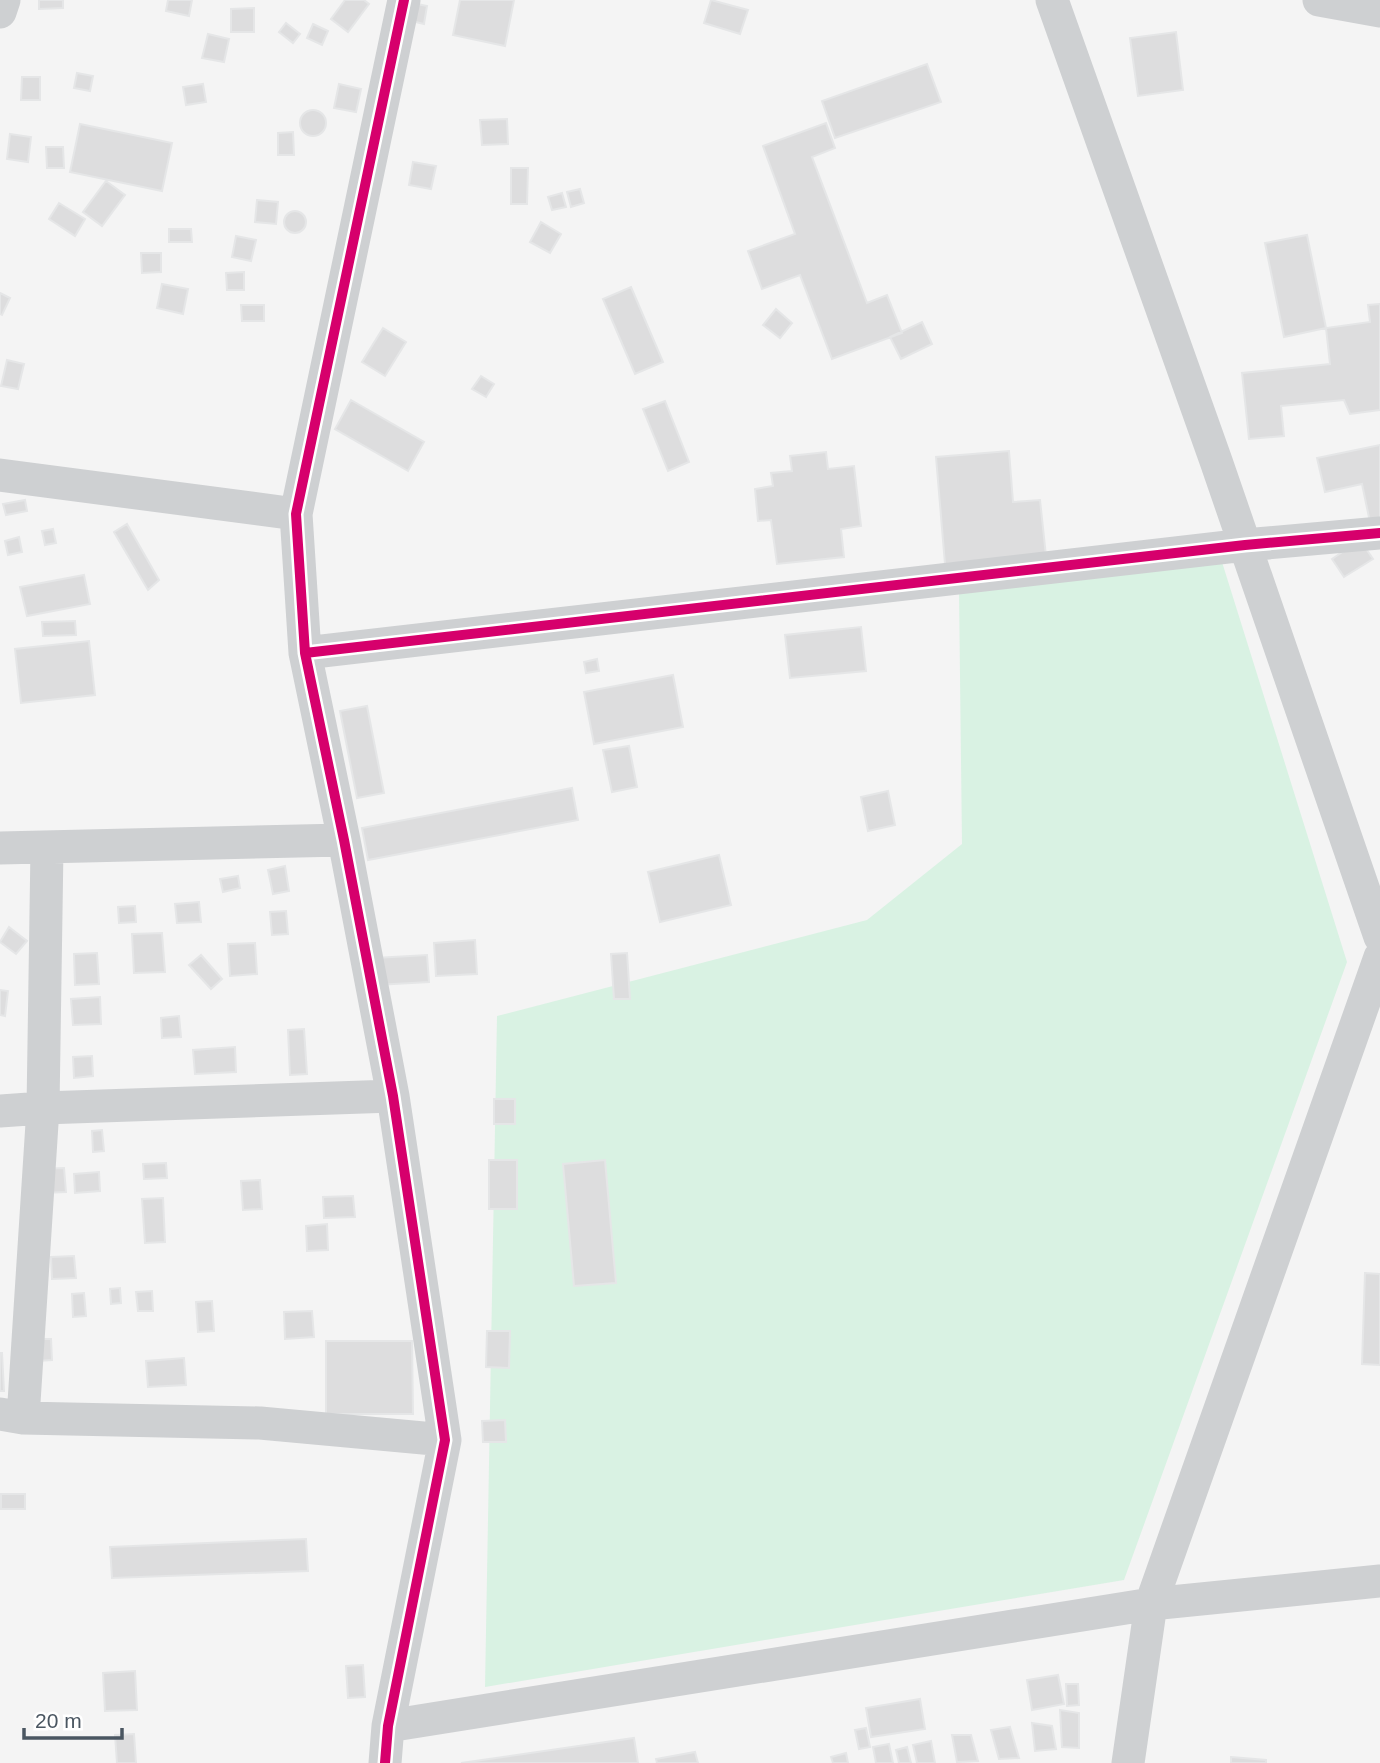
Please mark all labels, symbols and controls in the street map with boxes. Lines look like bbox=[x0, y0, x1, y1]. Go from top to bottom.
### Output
scale bar bbox=[24, 1696, 122, 1740]
text: 20 m bbox=[35, 1709, 82, 1732]

